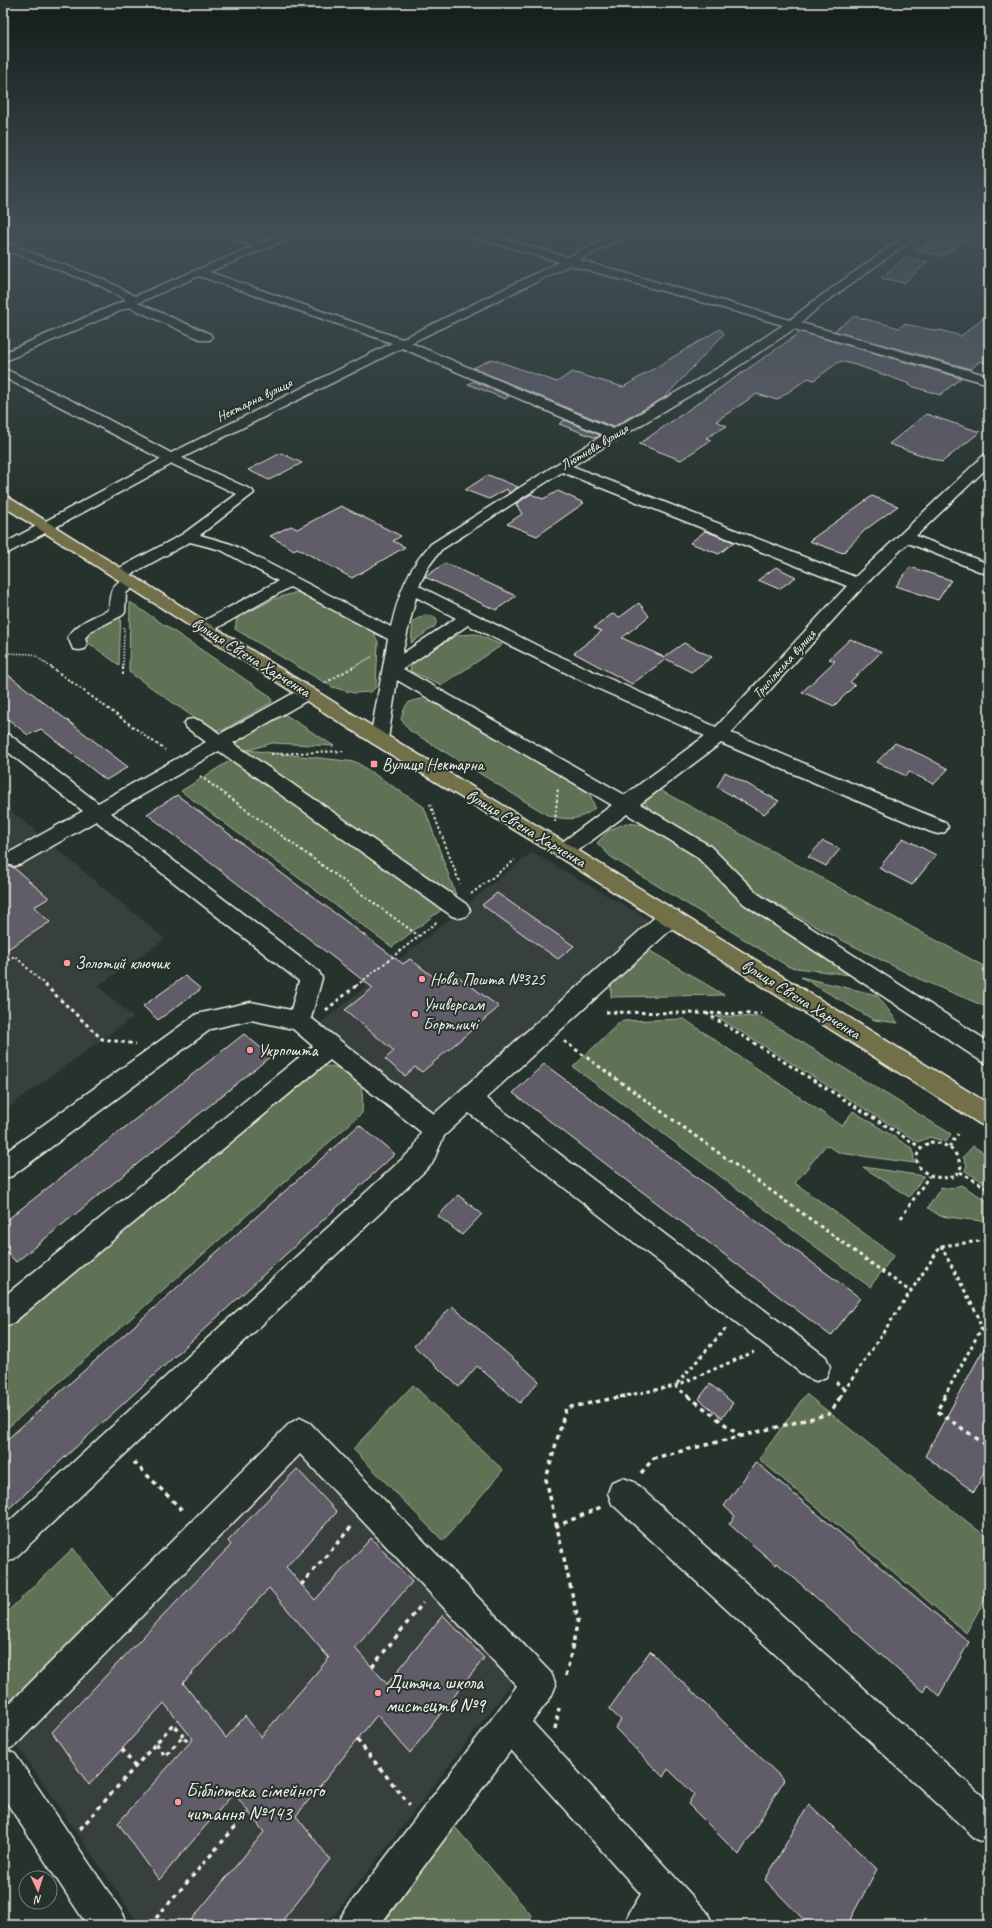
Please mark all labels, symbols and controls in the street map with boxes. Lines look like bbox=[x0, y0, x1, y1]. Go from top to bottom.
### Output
street label: Нектарна вулиця bbox=[213, 374, 296, 426]
street label: Лютнева вулиця bbox=[557, 419, 632, 474]
street label: вулиця Євгена Харченка bbox=[188, 612, 315, 703]
street label: Трипільська вулиця bbox=[749, 625, 820, 702]
place label: Вулиця Нектарна bbox=[382, 754, 486, 775]
marker: Вулиця Нектарна bbox=[369, 759, 379, 769]
street label: вулиця Євгена Харченка bbox=[462, 784, 591, 873]
place label: Золотий ключик bbox=[75, 953, 171, 974]
street label: вулиця Євгена Харченка bbox=[738, 954, 865, 1045]
marker: Золотий ключик bbox=[62, 958, 72, 968]
place label: Нова Пошта №325 bbox=[430, 969, 546, 990]
marker: Нова Пошта №325 bbox=[417, 974, 427, 984]
place label: Универсам Бортничі bbox=[423, 994, 485, 1035]
marker: Универсам Бортничі bbox=[410, 1009, 420, 1019]
place label: Укрпошта bbox=[258, 1040, 319, 1061]
marker: Укрпошта bbox=[245, 1045, 255, 1055]
place label: Дитяча школа мистецтв №9 bbox=[386, 1670, 487, 1718]
marker: Дитяча школа мистецтв №9 bbox=[373, 1688, 383, 1698]
place label: Бібліотека сімейного читання №143 bbox=[186, 1778, 326, 1826]
marker: Бібліотека сімейного читання №143 bbox=[173, 1797, 183, 1807]
north arrow bbox=[18, 1870, 58, 1910]
text: N bbox=[33, 1893, 43, 1907]

